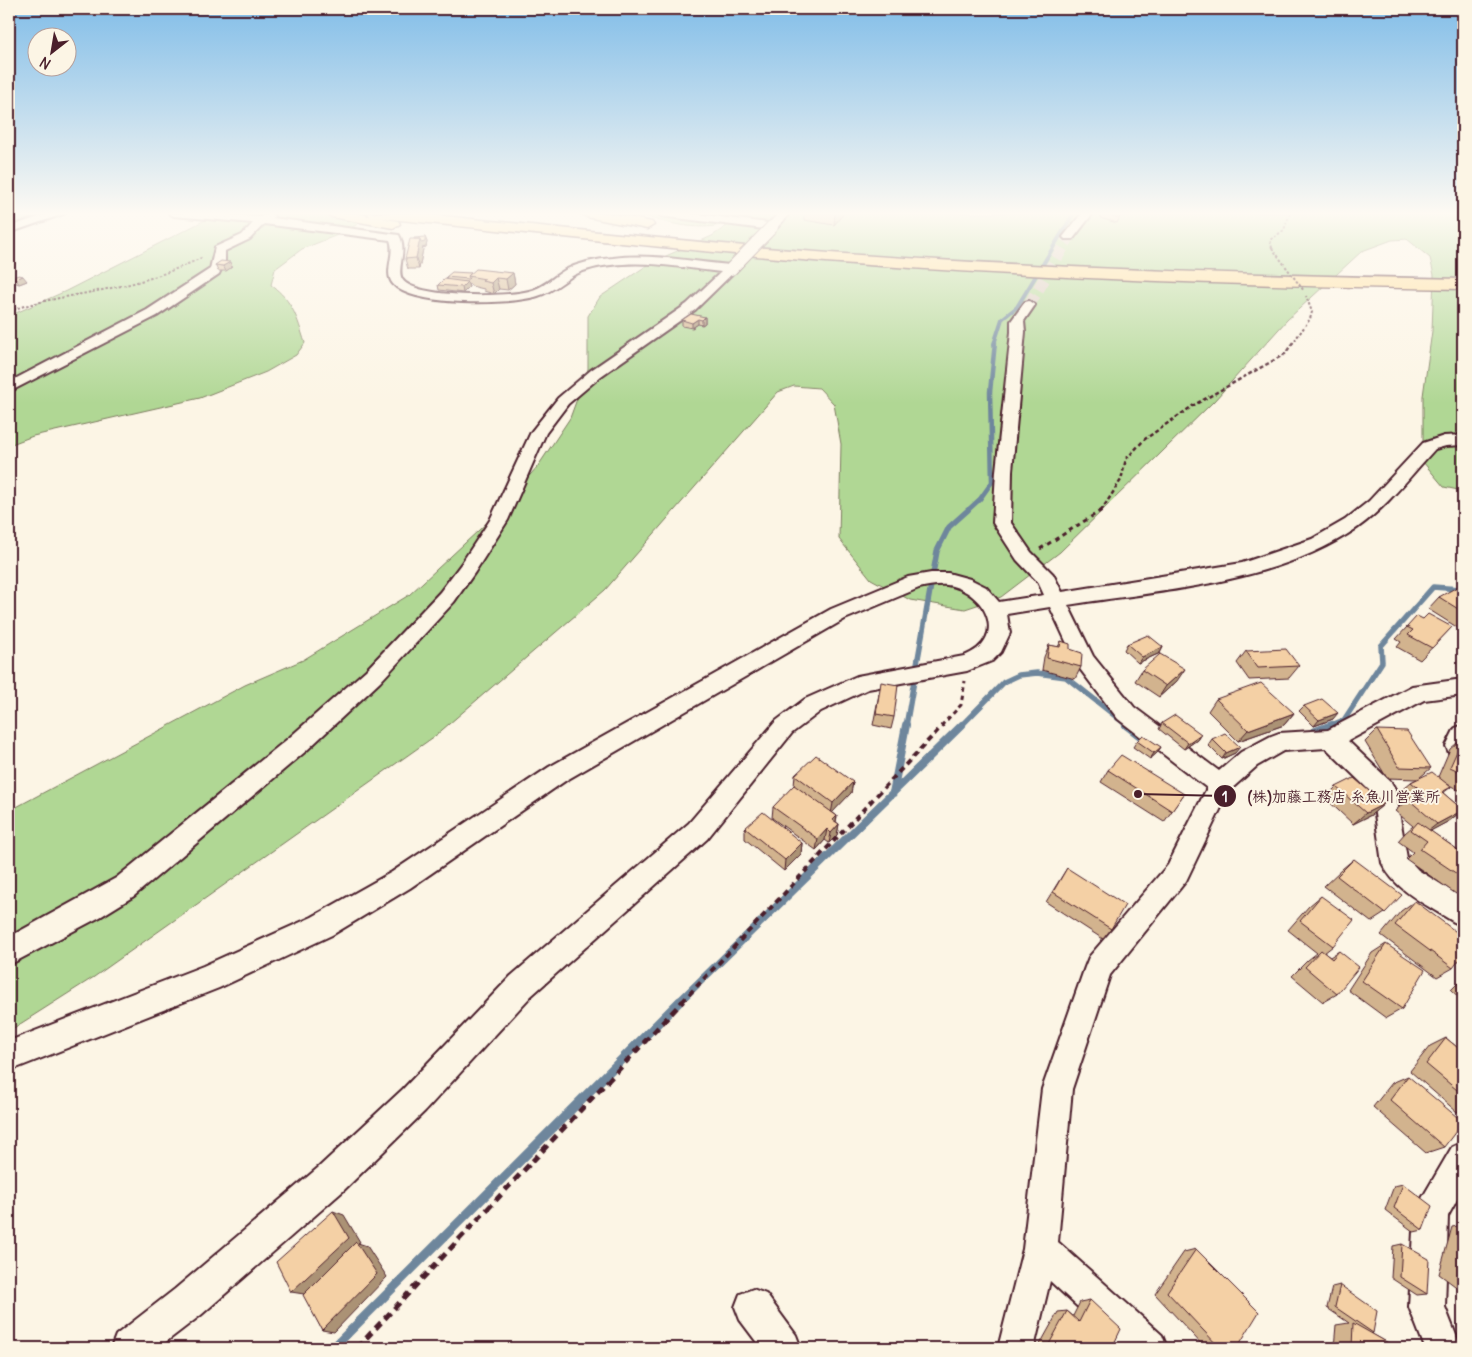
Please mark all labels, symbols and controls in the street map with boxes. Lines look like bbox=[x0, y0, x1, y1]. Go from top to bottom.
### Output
north arrow bbox=[28, 28, 78, 78]
text: N bbox=[37, 53, 54, 73]
callout: (株)加藤工務店 糸魚川営業所 bbox=[1212, 781, 1450, 811]
text: 1 bbox=[1222, 787, 1228, 806]
text: (株)加藤工務店 糸魚川営業所 bbox=[1248, 787, 1440, 807]

